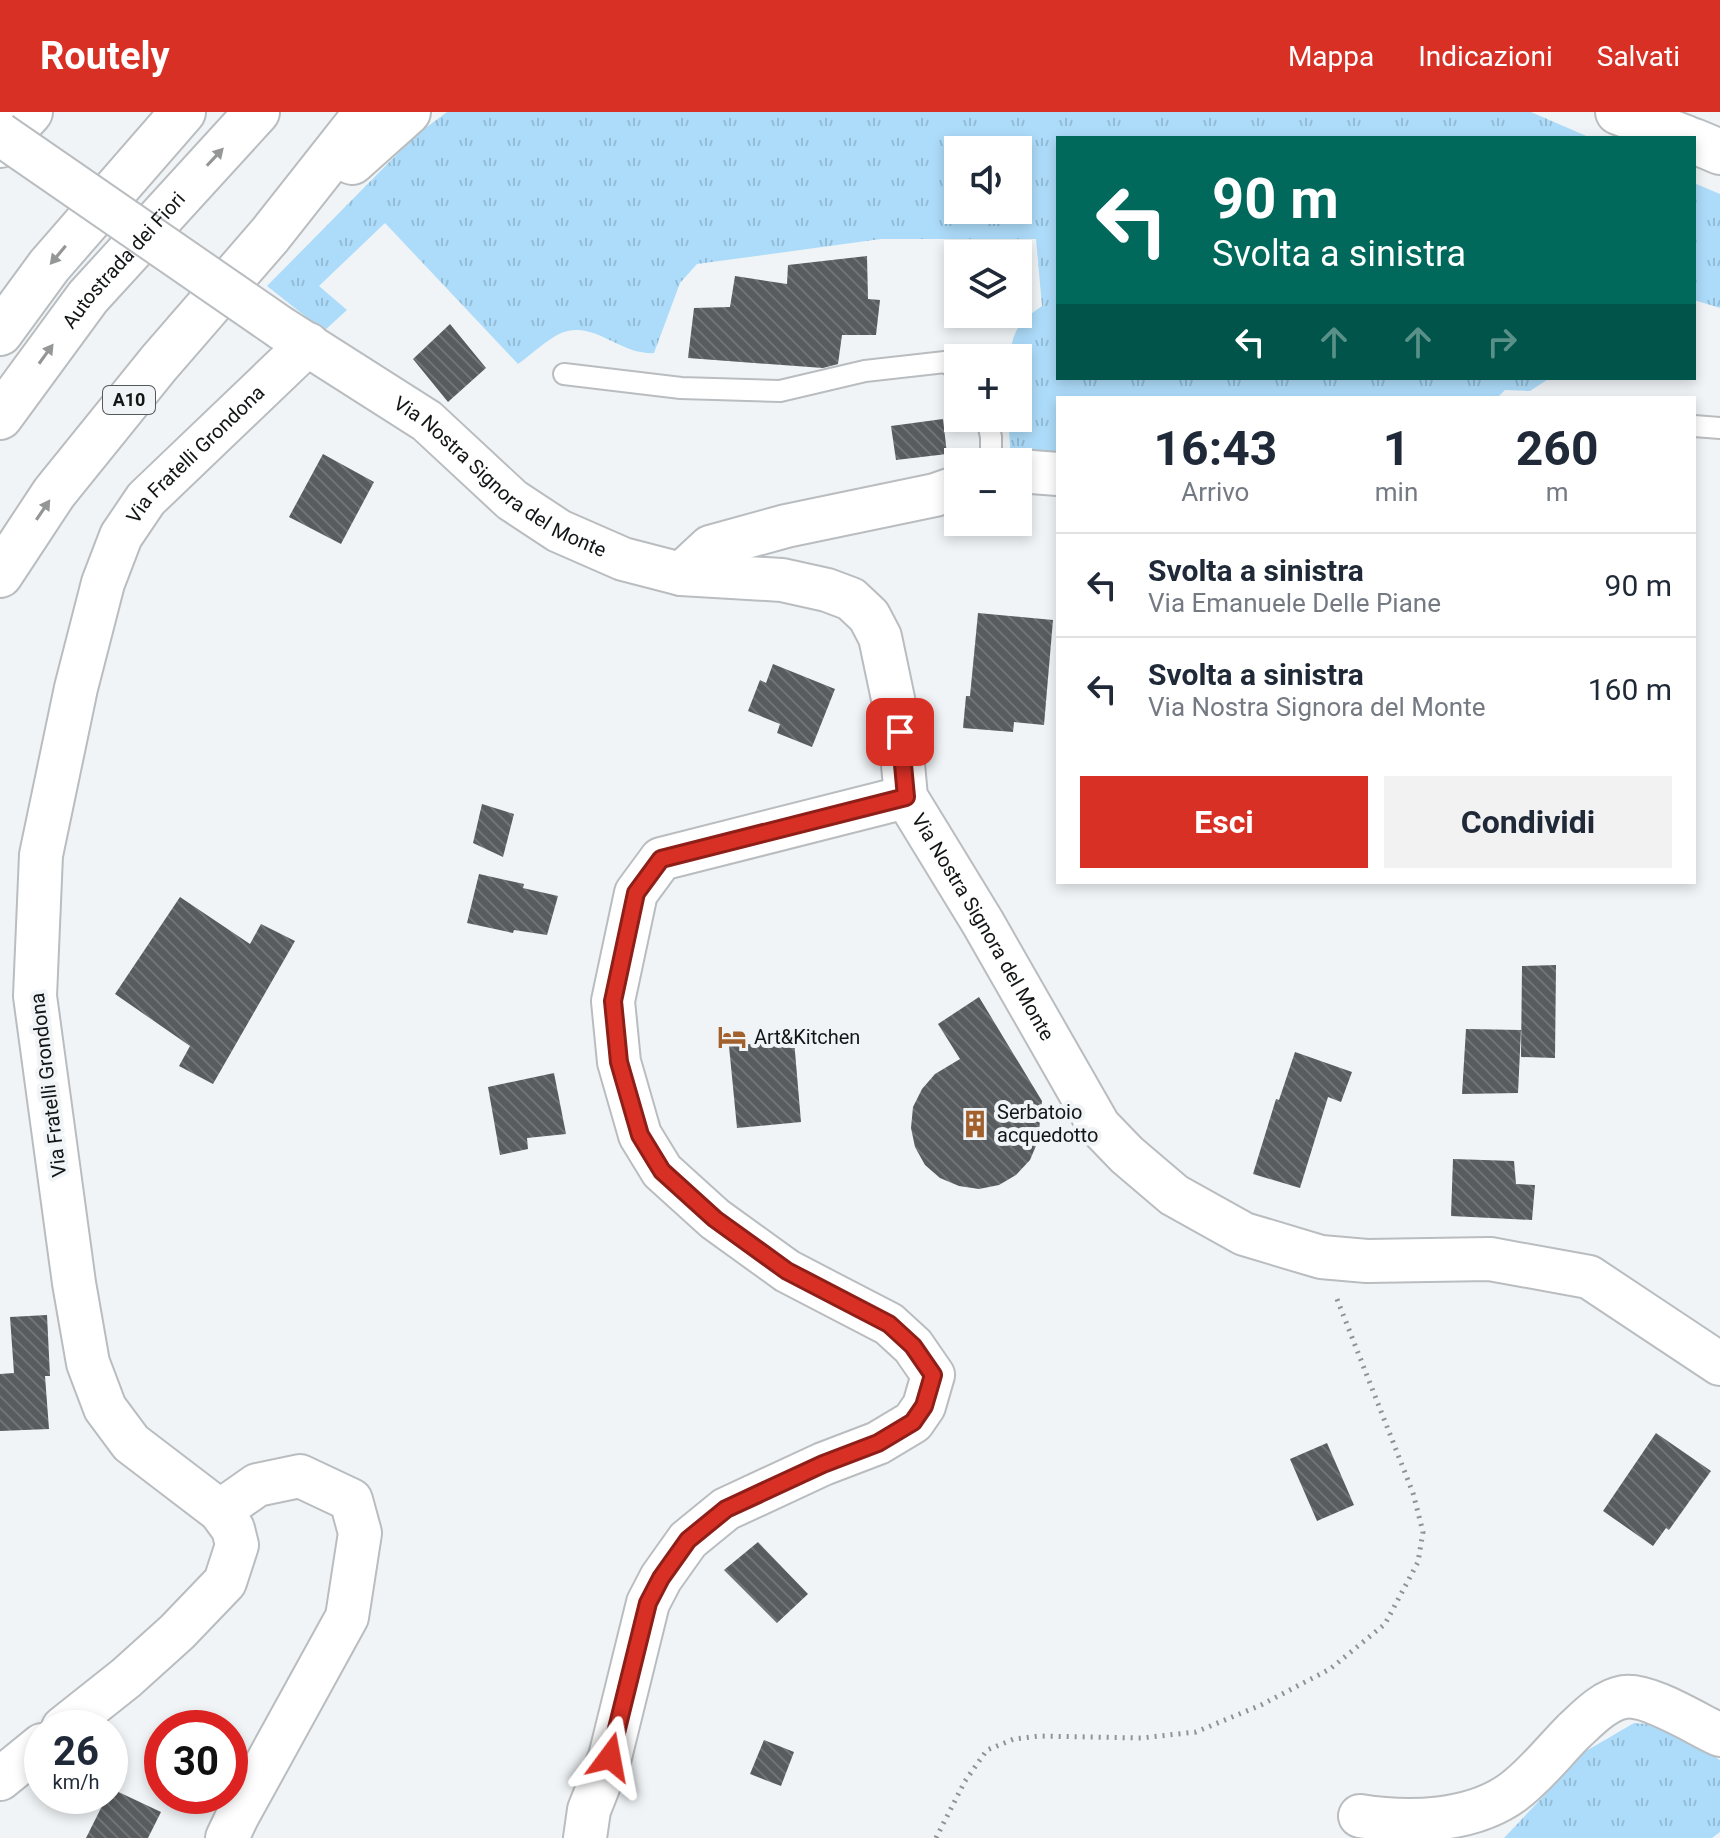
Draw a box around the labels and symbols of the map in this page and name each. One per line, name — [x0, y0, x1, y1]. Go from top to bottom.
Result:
one-way arrow — [205, 148, 223, 167]
street label: Autostrada dei Fiori — [57, 187, 190, 333]
one-way arrow — [50, 245, 67, 265]
one-way arrow — [38, 344, 53, 365]
street label: Via Fratelli Grondona — [121, 380, 269, 528]
road number: A10 — [103, 386, 155, 414]
street label: Via Nostra Signora del Monte — [389, 391, 610, 562]
one-way arrow — [35, 499, 50, 520]
pin — [866, 698, 934, 766]
street label: Via Nostra Signora del Monte — [907, 809, 1060, 1045]
street label: Via Fratelli Grondona — [25, 991, 71, 1179]
hotel icon: Art&Kitchen — [717, 1022, 747, 1052]
place label: Art&Kitchen — [754, 1025, 860, 1049]
place label: Serbatoio acquedotto — [997, 1100, 1098, 1147]
building icon: Serbatoio acquedotto — [960, 1109, 990, 1139]
speed limit sign: 30 — [144, 1710, 248, 1814]
position arrow — [568, 1715, 652, 1799]

